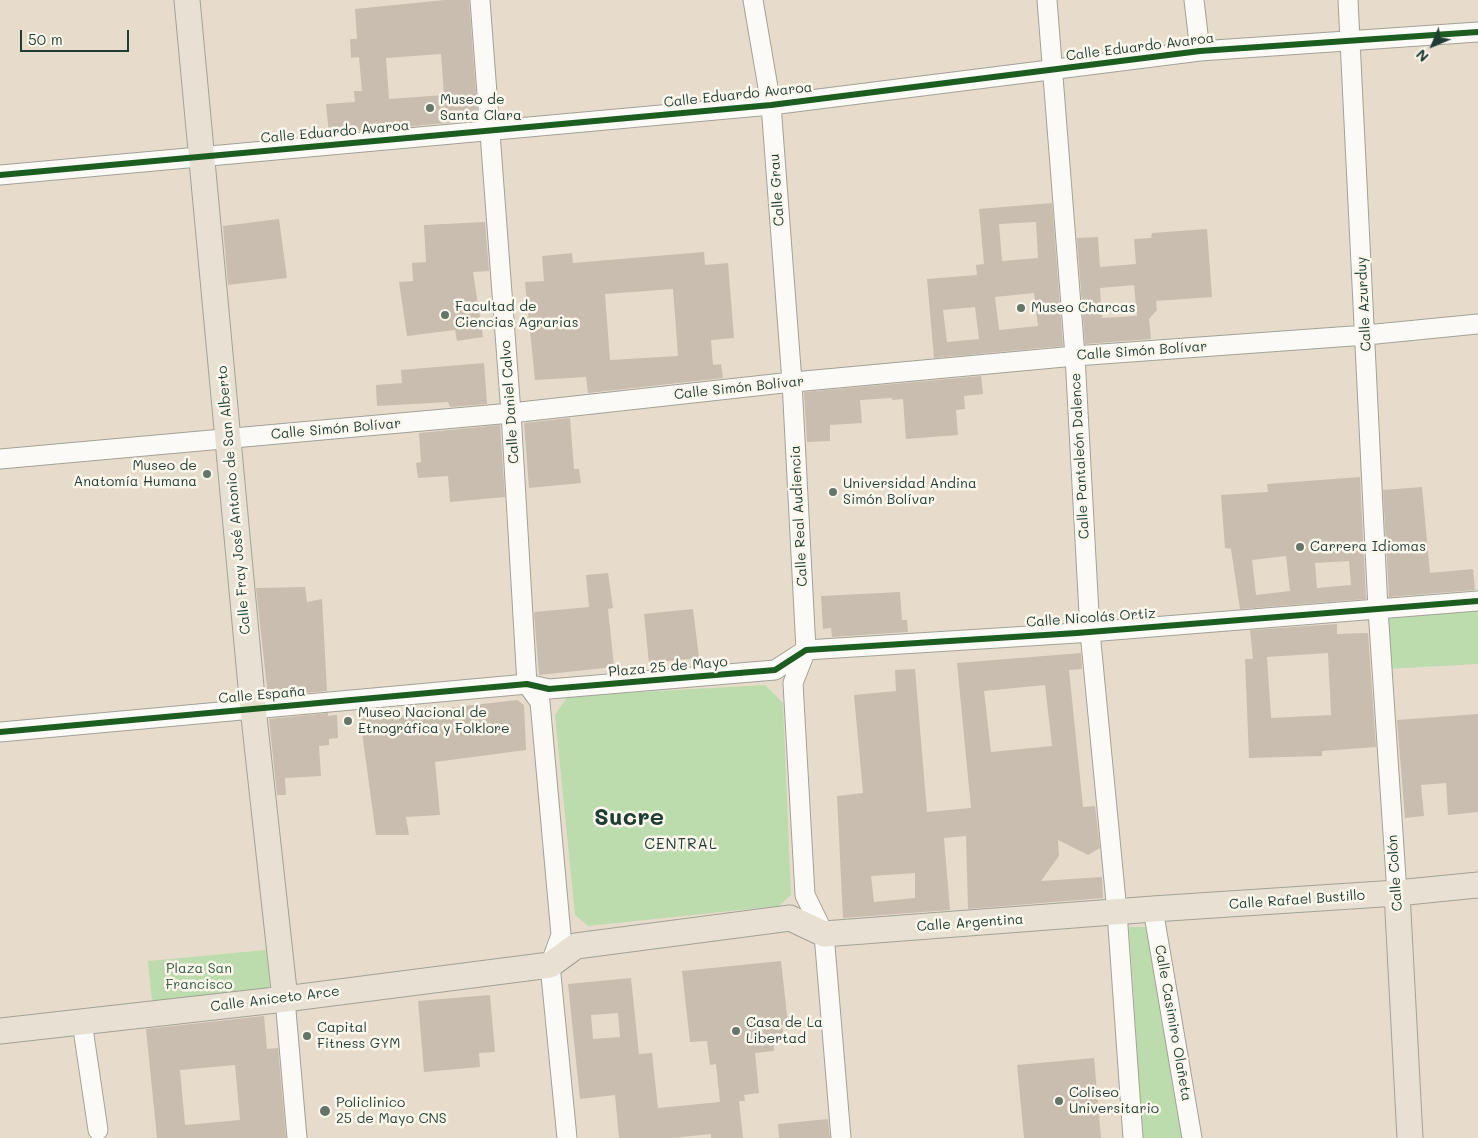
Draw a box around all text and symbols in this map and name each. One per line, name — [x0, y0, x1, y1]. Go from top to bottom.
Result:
scale bar — [22, 20, 131, 52]
north arrow — [1408, 20, 1458, 70]
text: 50 m — [28, 29, 63, 49]
street label: Calle Eduardo Avaroa — [1065, 30, 1215, 64]
text: N — [1412, 45, 1433, 66]
street label: Calle Eduardo Avaroa — [663, 79, 813, 111]
place label: Museo de Santa Clara — [440, 92, 522, 124]
marker: Museo de Santa Clara — [424, 102, 436, 114]
street label: Calle Eduardo Avaroa — [260, 117, 410, 147]
street label: Calle Grau — [766, 153, 788, 227]
street label: Calle Azurduy — [1353, 256, 1375, 352]
place label: Facultad de Ciencias Agrarias — [455, 299, 579, 332]
place label: Museo Charcas — [1031, 300, 1135, 316]
marker: Museo Charcas — [1015, 302, 1027, 314]
marker: Facultad de Ciencias Agrarias — [439, 309, 451, 321]
street label: Calle Simón Bolívar — [1076, 338, 1208, 364]
street label: Calle Daniel Calvo — [497, 340, 523, 464]
street label: Calle Fray José Antonio de San Alberto — [214, 365, 254, 635]
street label: Calle Pantaleón Dalence — [1067, 372, 1093, 540]
street label: Calle Simón Bolívar — [673, 373, 805, 403]
street label: Calle Simón Bolívar — [270, 415, 402, 443]
street label: Calle Real Audiencia — [787, 445, 811, 587]
place label: Museo de Anatomía Humana — [74, 458, 197, 491]
marker: Museo de Anatomía Humana — [201, 468, 213, 480]
place label: Universidad Andina Simón Bolívar — [843, 476, 977, 508]
marker: Universidad Andina Simón Bolívar — [827, 486, 839, 498]
place label: Carrera Idiomas — [1310, 539, 1426, 555]
marker: Carrera Idiomas — [1294, 541, 1306, 553]
street label: Calle Nicolás Ortiz — [1026, 605, 1156, 631]
street label: Plaza 25 de Mayo — [608, 653, 728, 681]
street label: Calle España — [218, 683, 306, 707]
place label: Museo Nacional de Etnográfica y Folklore — [358, 705, 510, 738]
marker: Museo Nacional de Etnográfica y Folklore — [342, 715, 354, 727]
district label: Sucre — [594, 804, 664, 832]
street label: Calle Colón — [1384, 834, 1406, 912]
district label: CENTRAL — [643, 835, 719, 853]
street label: Calle Rafael Bustillo — [1228, 887, 1366, 913]
street label: Calle Argentina — [916, 911, 1024, 935]
street label: Calle Casimiro Olañeta — [1151, 943, 1195, 1103]
park label: Plaza San Francisco — [165, 961, 233, 994]
street label: Calle Aniceto Arce — [209, 983, 341, 1015]
place label: Casa de La Libertad — [746, 1015, 823, 1048]
place label: Capital Fitness GYM — [317, 1020, 400, 1052]
marker: Casa de La Libertad — [730, 1025, 742, 1037]
marker: Capital Fitness GYM — [301, 1030, 313, 1042]
place label: Coliseo Universitario — [1069, 1085, 1159, 1118]
place label: Policlinico 25 de Mayo CNS — [336, 1095, 447, 1128]
marker: Coliseo Universitario — [1053, 1095, 1065, 1107]
marker: Policlinico 25 de Mayo CNS — [318, 1104, 332, 1118]

